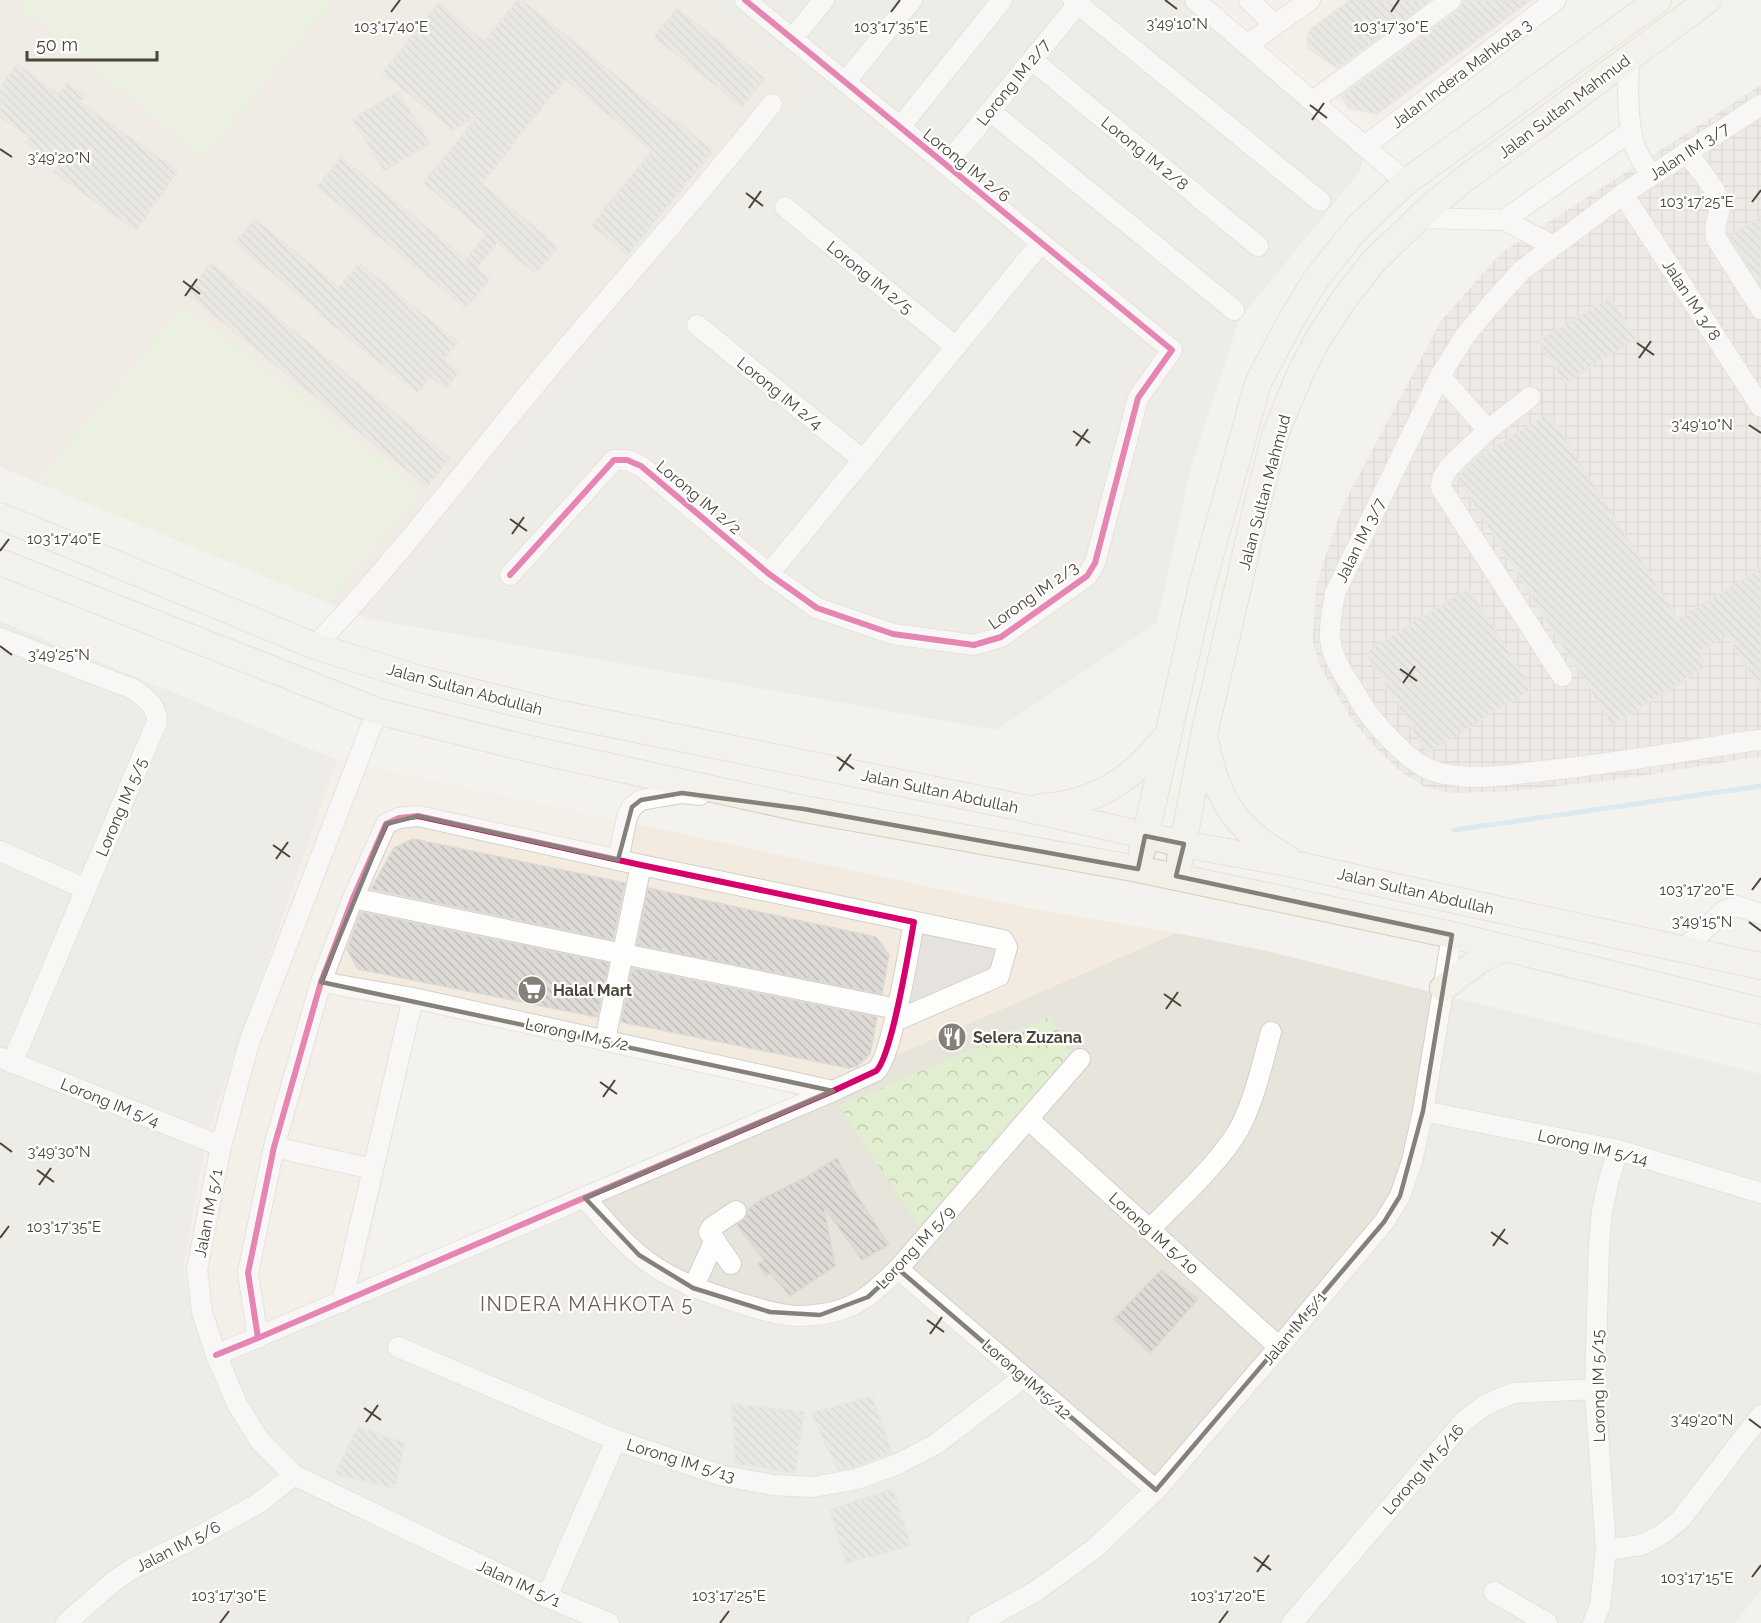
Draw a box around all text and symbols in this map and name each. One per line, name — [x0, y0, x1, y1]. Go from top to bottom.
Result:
text: 3°49'10"N — [1146, 15, 1208, 33]
street label: Jalan Indera Mahkota 3 — [1388, 15, 1535, 132]
text: 103°17'40"E — [354, 18, 428, 36]
text: 103°17'35"E — [854, 18, 928, 36]
text: 103°17'30"E — [1353, 18, 1429, 36]
scale bar — [27, 24, 158, 62]
text: 50 m — [36, 34, 78, 55]
street label: Lorong IM 2/7 — [973, 35, 1054, 129]
street label: Jalan Sultan Mahmud — [1495, 51, 1634, 162]
street label: Lorong IM 2/8 — [1097, 113, 1192, 194]
street label: Jalan IM 3/7 — [1646, 118, 1733, 184]
street label: Lorong IM 2/6 — [919, 125, 1014, 206]
text: 3°49'20"N — [28, 149, 90, 167]
text: 103°17'25"E — [1660, 193, 1734, 211]
street label: Lorong IM 2/5 — [823, 237, 917, 318]
street label: Jalan IM 3/8 — [1658, 256, 1725, 344]
street label: Lorong IM 2/4 — [733, 353, 826, 434]
street label: Jalan Sultan Mahmud — [1235, 412, 1294, 572]
text: 3°49'10"N — [1671, 416, 1733, 434]
street label: Lorong IM 2/2 — [652, 456, 745, 538]
street label: Jalan IM 3/7 — [1332, 494, 1389, 586]
text: 103°17'40"E — [27, 530, 101, 548]
street label: Lorong IM 2/3 — [985, 558, 1082, 633]
text: 3°49'25"N — [28, 646, 90, 664]
street label: Jalan Sultan Abdullah — [385, 660, 545, 719]
street label: Lorong IM 5/5 — [92, 755, 151, 859]
street label: Jalan Sultan Abdullah — [860, 766, 1020, 817]
street label: Jalan Sultan Abdullah — [1336, 864, 1496, 919]
text: 103°17'20"E — [1660, 881, 1734, 899]
text: 3°49'15"N — [1672, 913, 1732, 931]
supermarket icon: Halal Mart — [516, 974, 548, 1006]
place label: Halal Mart — [553, 981, 632, 1000]
street label: Lorong IM 5/2 — [523, 1014, 630, 1055]
restaurant icon: Selera Zuzana — [936, 1021, 968, 1053]
place label: Selera Zuzana — [973, 1028, 1082, 1047]
street label: Lorong IM 5/4 — [58, 1074, 162, 1131]
street label: Lorong IM 5/14 — [1536, 1126, 1650, 1169]
text: 3°49'30"N — [28, 1143, 91, 1161]
street label: Jalan IM 5/1 — [191, 1167, 226, 1259]
street label: Lorong IM 5/10 — [1105, 1188, 1202, 1278]
street label: Lorong IM 5/9 — [872, 1202, 959, 1293]
text: 103°17'35"E — [27, 1218, 101, 1236]
street label: Jalan IM 5/1 — [1258, 1288, 1331, 1369]
district label: INDERA MAHKOTA 5 — [480, 1292, 694, 1316]
street label: Lorong IM 5/15 — [1588, 1329, 1609, 1442]
street label: Lorong IM 5/12 — [978, 1335, 1075, 1423]
text: 3°49'20"N — [1671, 1411, 1733, 1429]
street label: Lorong IM 5/16 — [1379, 1420, 1468, 1518]
street label: Lorong IM 5/13 — [624, 1435, 737, 1486]
street label: Jalan IM 5/6 — [133, 1517, 224, 1576]
street label: Jalan IM 5/1 — [474, 1556, 564, 1611]
text: 103°17'15"E — [1661, 1569, 1733, 1587]
text: 103°17'30"E — [191, 1587, 267, 1605]
text: 103°17'25"E — [692, 1587, 766, 1605]
text: 103°17'20"E — [1191, 1587, 1265, 1605]

